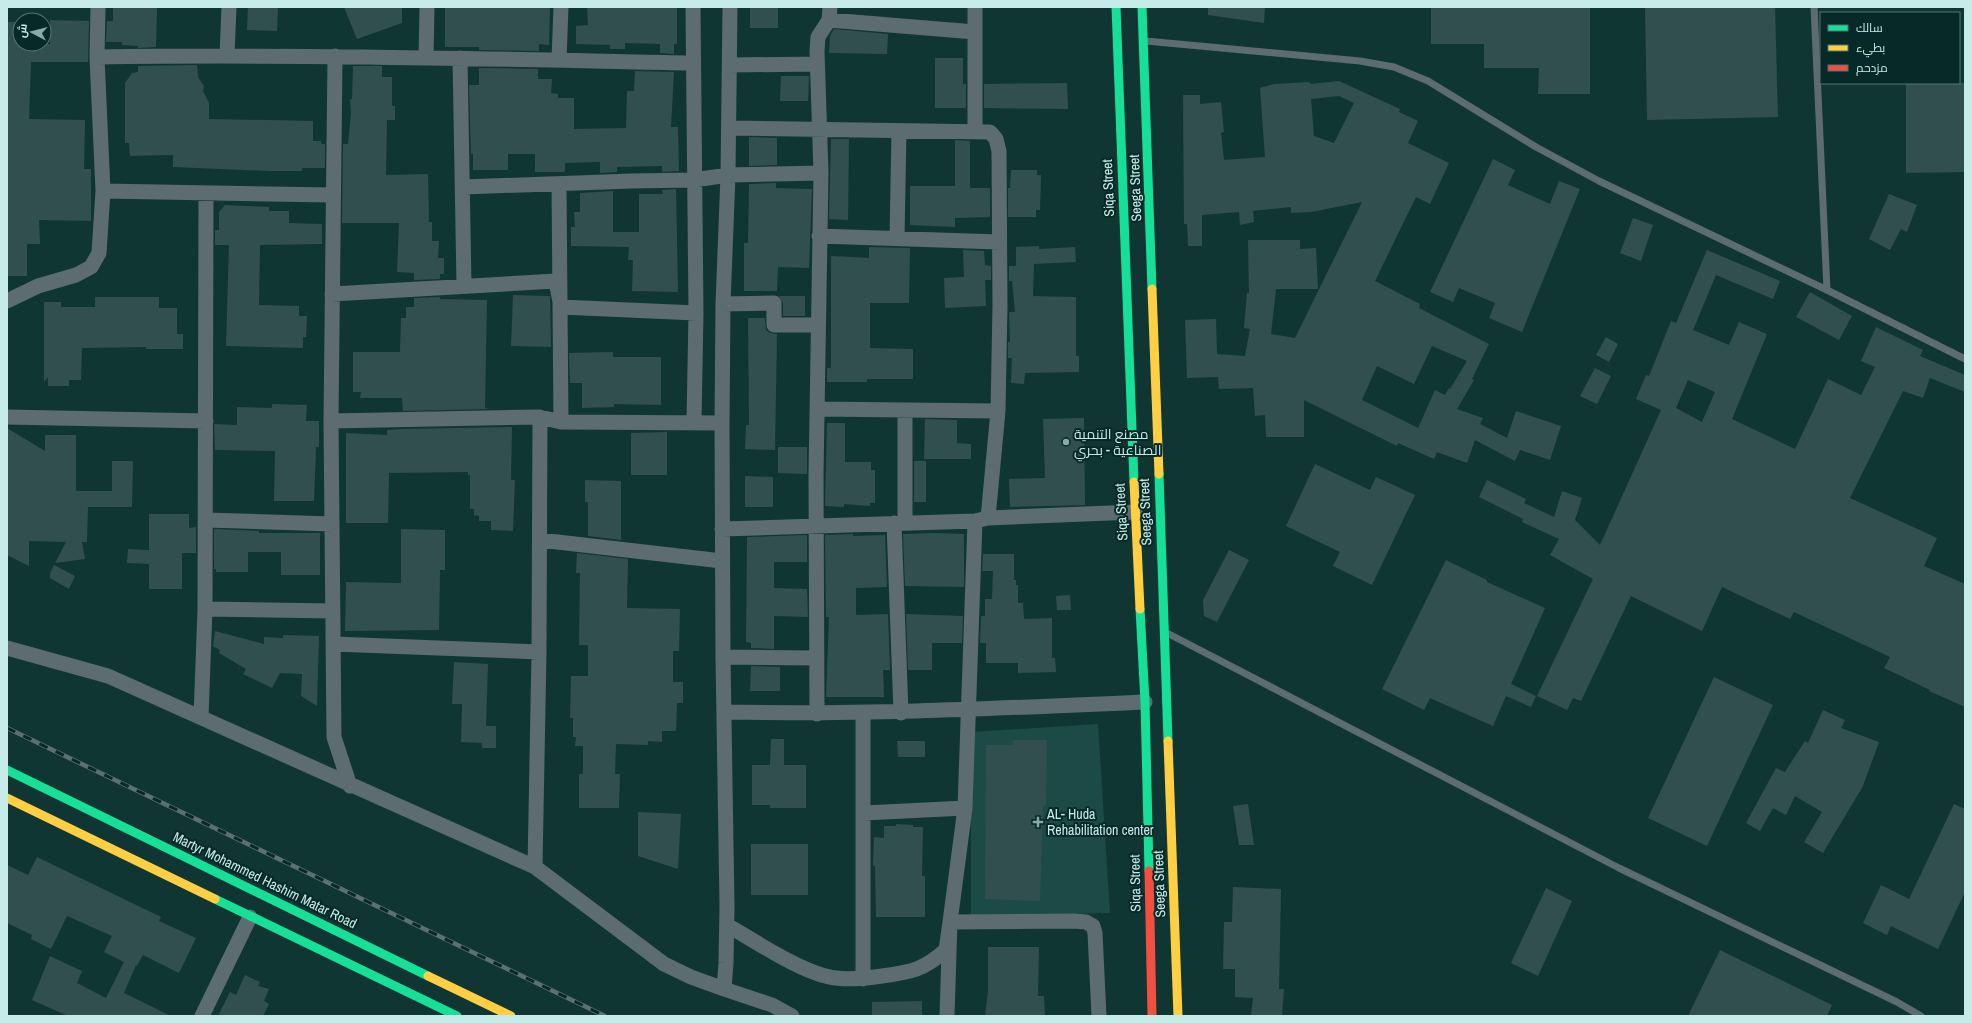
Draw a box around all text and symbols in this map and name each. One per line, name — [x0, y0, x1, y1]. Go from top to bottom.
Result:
north arrow — [12, 12, 52, 52]
legend — [1820, 12, 1960, 84]
text: سالك — [1856, 20, 1883, 36]
text: ش — [14, 23, 30, 39]
text: بطيء — [1856, 40, 1885, 58]
text: مزدحم — [1856, 60, 1888, 76]
street label: Seega Street — [1125, 154, 1145, 222]
street label: Siqa Street — [1098, 159, 1118, 217]
place label: مصنع التنمية الصناعية - بحري — [1074, 425, 1161, 462]
marker: مصنع التنمية الصناعية - بحري — [1061, 437, 1071, 447]
street label: Seega Street — [1135, 478, 1155, 546]
street label: Siqa Street — [1111, 483, 1131, 541]
place label: AL- Huda Rehabilitation center — [1046, 805, 1154, 839]
marker: AL- Huda Rehabilitation center — [1032, 816, 1044, 828]
street label: Martyr Mohammed Hashim Matar Road — [170, 828, 360, 932]
street label: Seega Street — [1149, 850, 1169, 918]
street label: Siqa Street — [1126, 854, 1144, 912]

